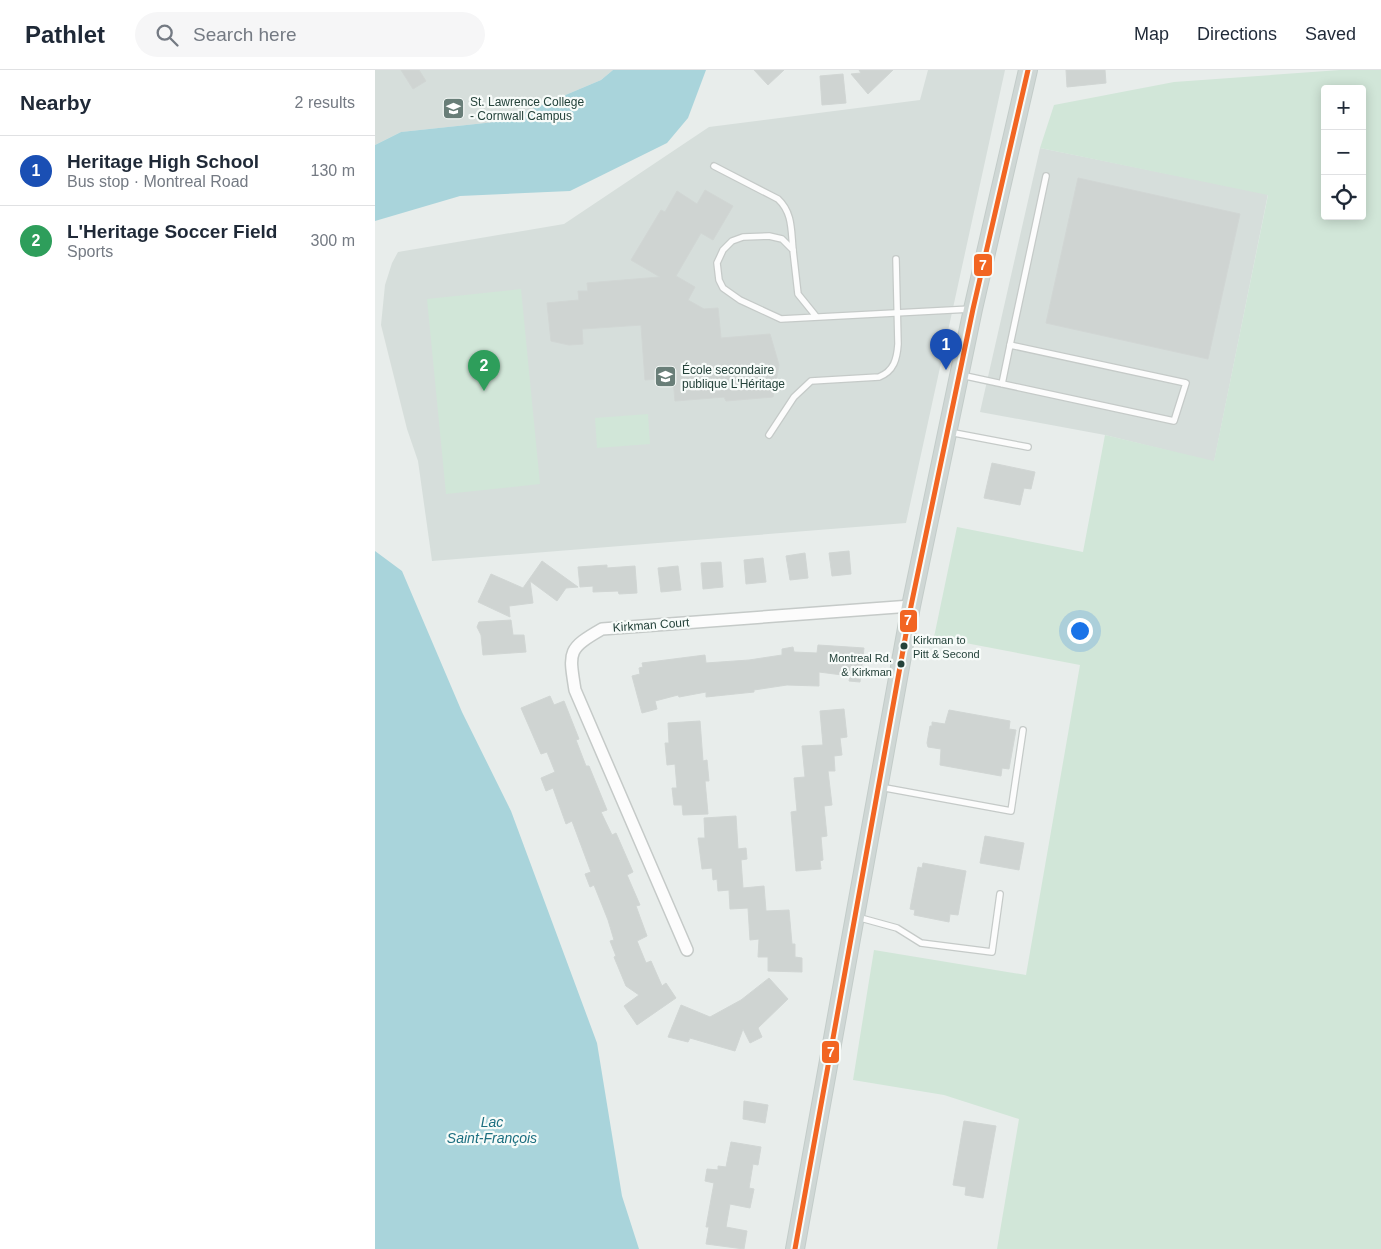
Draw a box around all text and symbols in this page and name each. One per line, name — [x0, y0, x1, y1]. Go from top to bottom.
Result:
search box — [135, 12, 485, 57]
text: Pathlet — [25, 21, 105, 48]
icon: search — [153, 21, 181, 49]
text: Search here — [193, 24, 297, 45]
text: Map — [1134, 24, 1169, 44]
text: Directions — [1197, 24, 1277, 44]
text: Saved — [1305, 24, 1356, 44]
map controls — [1321, 85, 1366, 220]
button: + — [1321, 85, 1366, 130]
text: Nearby — [20, 91, 91, 114]
text: 2 results — [295, 94, 355, 111]
place label: St. Lawrence College - Cornwall Campus — [470, 95, 584, 123]
school or university icon: St. Lawrence College - Cornwall Campus — [442, 97, 466, 121]
button: − — [1321, 130, 1366, 175]
text: Heritage High School — [67, 151, 259, 172]
text: 1 — [32, 162, 40, 179]
text: 130 m — [311, 162, 355, 179]
text: Bus stop · Montreal Road — [67, 173, 248, 190]
button: locate — [1321, 175, 1366, 220]
text: L'Heritage Soccer Field — [67, 221, 277, 242]
text: 2 — [32, 232, 40, 249]
text: 300 m — [311, 232, 355, 249]
text: Sports — [67, 243, 113, 260]
line badge: 7 — [973, 253, 993, 277]
text: 7 — [979, 257, 987, 273]
pin: 1 — [930, 329, 962, 370]
pin: 2 — [468, 350, 500, 391]
place label: École secondaire publique L'Héritage — [682, 362, 785, 391]
school or university icon: École secondaire publique L'Héritage — [654, 365, 678, 389]
line badge: 7 — [899, 609, 918, 633]
text: 7 — [904, 612, 912, 628]
street label: Kirkman Court — [612, 615, 690, 635]
your location — [1067, 618, 1093, 644]
place label: Kirkman to Pitt & Second — [913, 634, 980, 660]
marker: Kirkman to Pitt & Second — [899, 641, 909, 651]
place label: Montreal Rd. & Kirkman — [829, 652, 892, 678]
marker: Montreal Rd. & Kirkman — [896, 659, 906, 669]
line badge: 7 — [821, 1040, 840, 1064]
text: 7 — [827, 1044, 835, 1060]
water label: Lac Saint-François — [447, 1114, 537, 1146]

